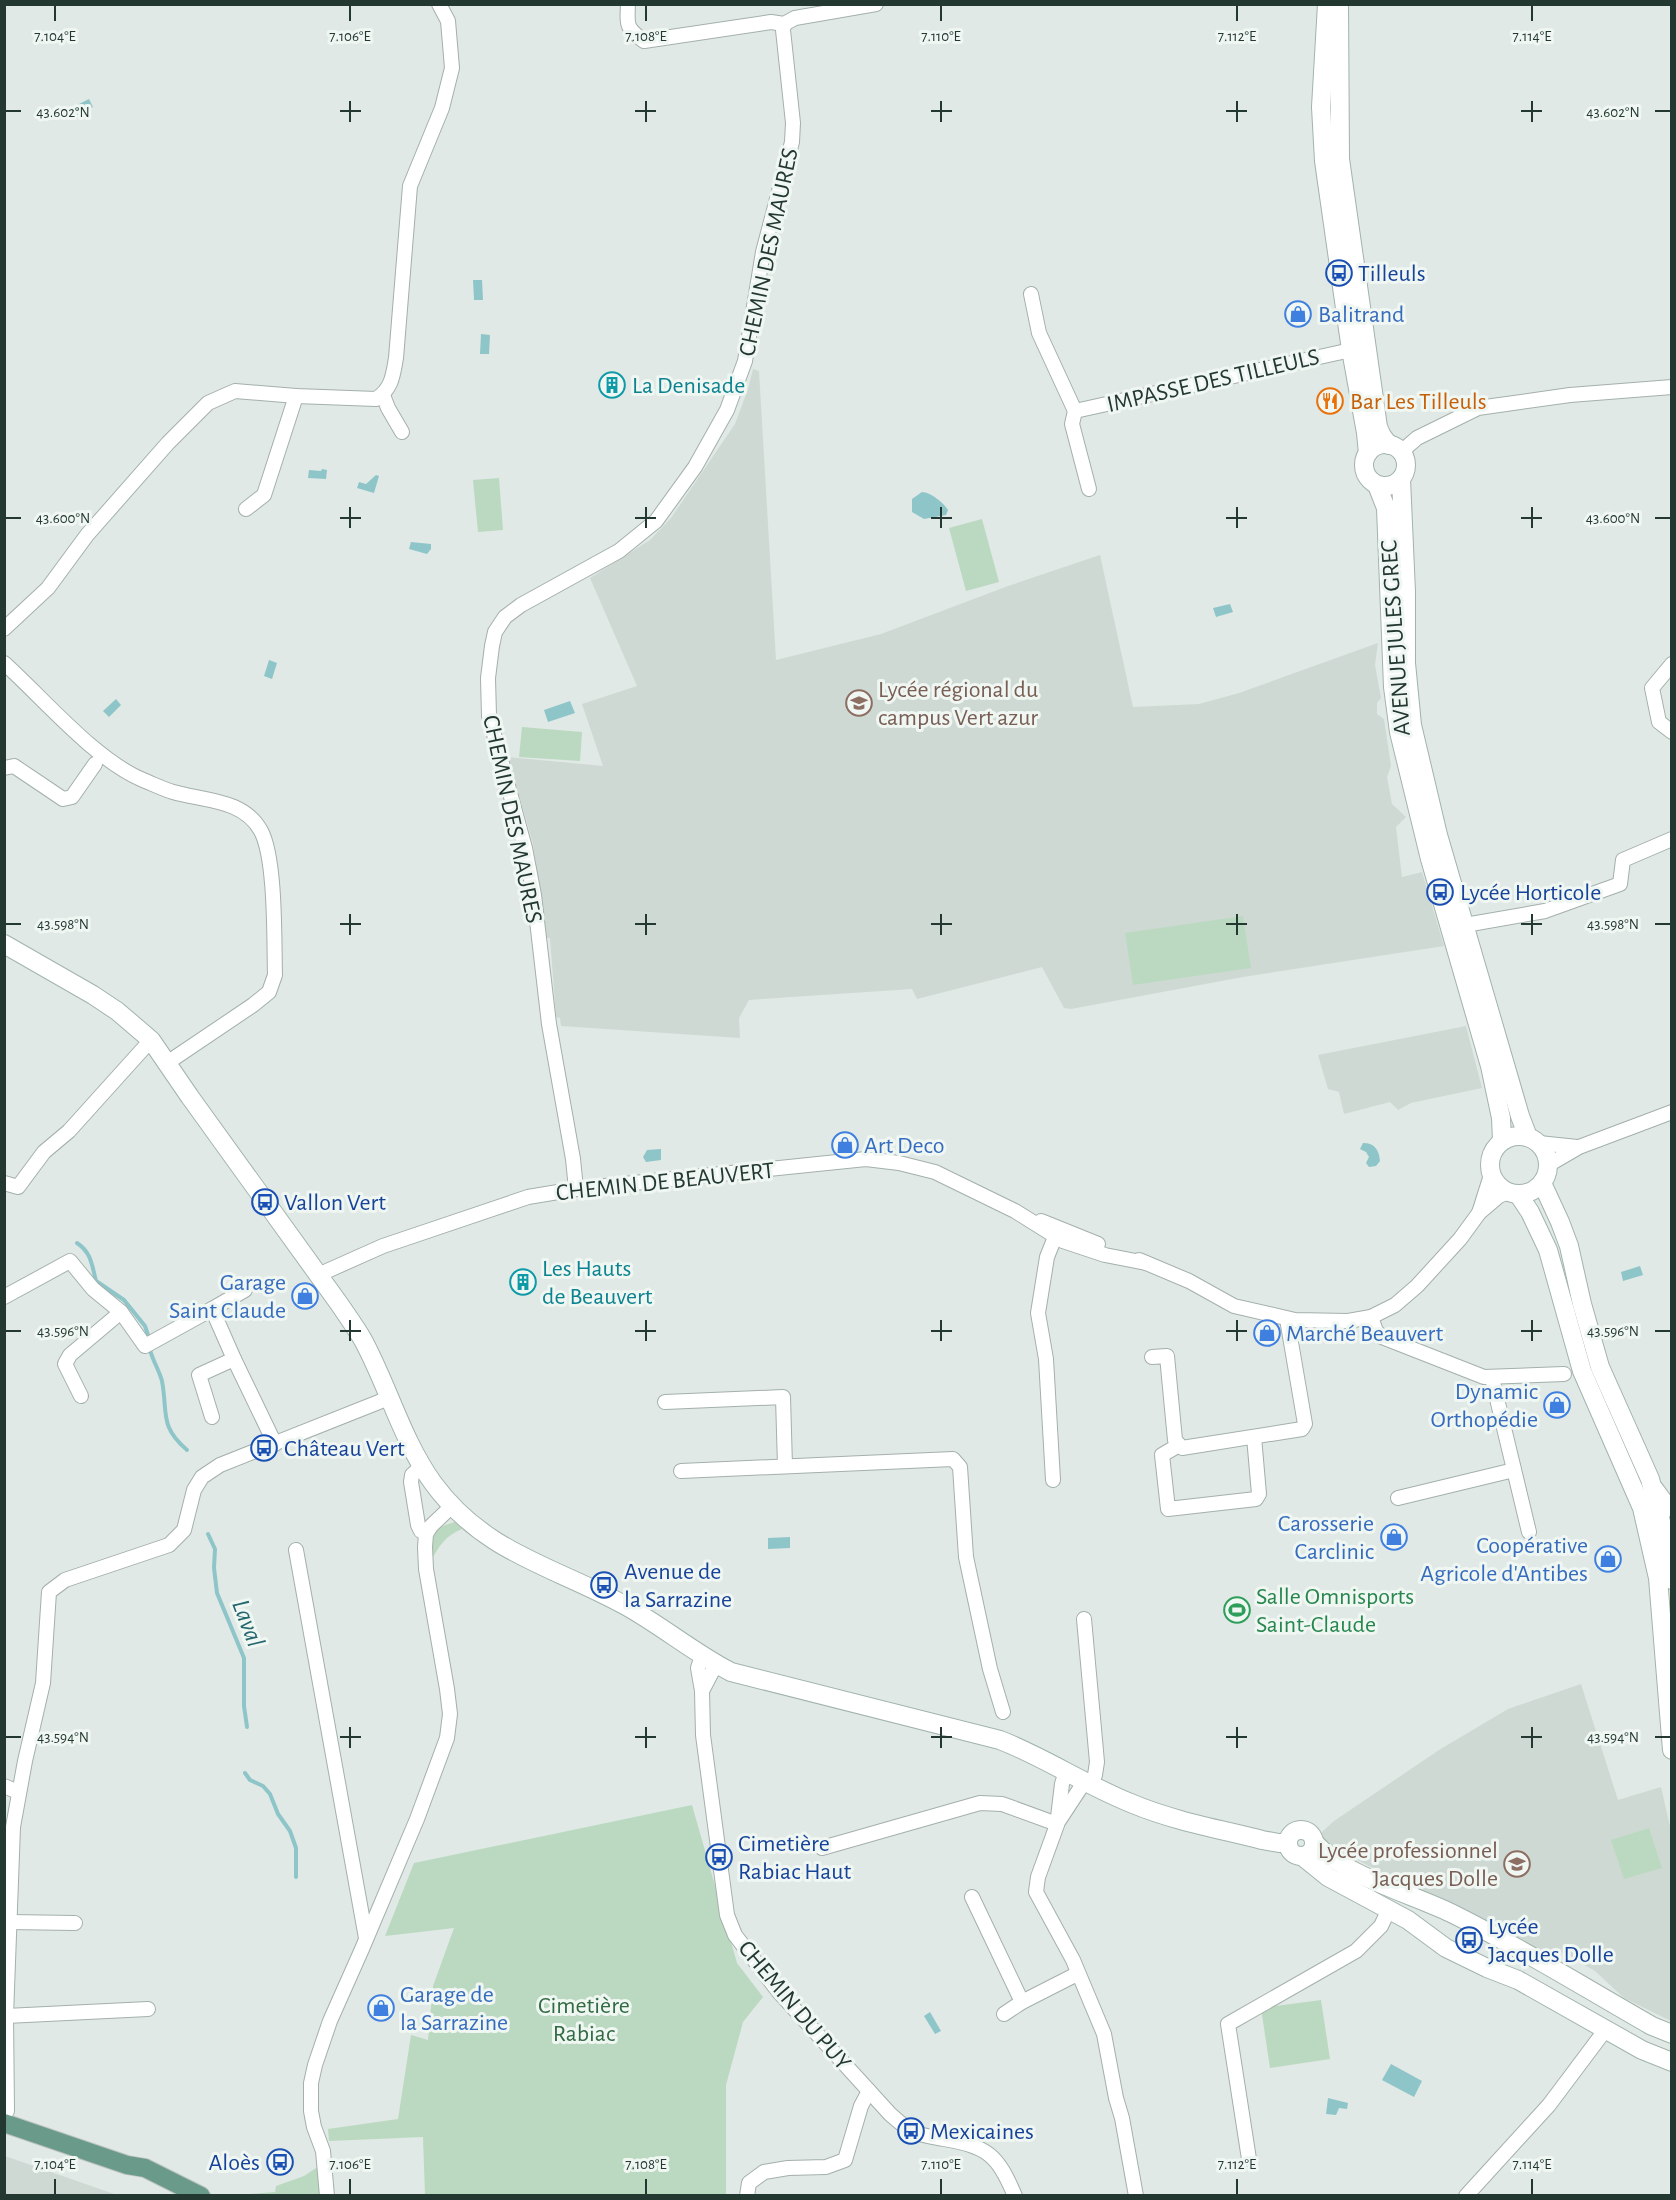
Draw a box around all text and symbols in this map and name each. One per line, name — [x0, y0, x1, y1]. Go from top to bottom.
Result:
text: 7.104°E — [34, 29, 76, 44]
text: 7.106°E — [329, 29, 371, 44]
text: 7.108°E — [625, 29, 667, 44]
text: 7.110°E — [921, 29, 961, 44]
text: 7.112°E — [1218, 29, 1256, 44]
text: 7.114°E — [1513, 29, 1551, 44]
text: 43.602°N — [36, 105, 90, 120]
text: 43.602°N — [1586, 105, 1640, 120]
street label: CHEMIN DES MAURES — [735, 146, 803, 358]
bus stop icon: Tilleuls — [1324, 258, 1354, 288]
place label: Tilleuls — [1358, 262, 1426, 286]
shop icon: Balitrand — [1283, 299, 1313, 329]
place label: Balitrand — [1318, 303, 1405, 327]
street label: IMPASSE DES TILLEULS — [1105, 345, 1322, 417]
building icon: La Denisade — [597, 370, 627, 400]
place label: La Denisade — [632, 374, 745, 398]
restaurant icon: Bar Les Tilleuls — [1315, 386, 1345, 416]
place label: Bar Les Tilleuls — [1350, 390, 1487, 414]
text: 43.600°N — [36, 511, 90, 526]
text: 43.600°N — [1586, 511, 1640, 526]
street label: AVENUE JULES GREC — [1377, 539, 1415, 737]
place label: Lycée régional du campus Vert azur — [878, 678, 1038, 730]
school or university icon: Lycée régional du campus Vert azur — [844, 688, 874, 718]
street label: CHEMIN DES MAURES — [478, 713, 546, 925]
bus stop icon: Lycée Horticole — [1425, 877, 1455, 907]
place label: Lycée Horticole — [1460, 881, 1601, 905]
text: 43.598°N — [37, 917, 89, 932]
text: 43.598°N — [1587, 917, 1639, 932]
shop icon: Art Deco — [830, 1130, 860, 1160]
place label: Art Deco — [864, 1134, 945, 1158]
street label: CHEMIN DE BEAUVERT — [555, 1159, 776, 1205]
bus stop icon: Vallon Vert — [250, 1187, 280, 1217]
place label: Vallon Vert — [284, 1191, 386, 1215]
place label: Les Hauts de Beauvert — [542, 1257, 653, 1309]
building icon: Les Hauts de Beauvert — [508, 1267, 538, 1297]
place label: Garage Saint Claude — [169, 1271, 286, 1323]
shop icon: Garage Saint Claude — [290, 1281, 320, 1311]
shop icon: Marché Beauvert — [1252, 1318, 1282, 1348]
place label: Marché Beauvert — [1286, 1322, 1443, 1346]
text: 43.596°N — [37, 1324, 89, 1339]
text: 43.596°N — [1587, 1324, 1639, 1339]
place label: Dynamic Orthopédie — [1431, 1380, 1538, 1432]
shop icon: Dynamic Orthopédie — [1542, 1390, 1572, 1420]
bus stop icon: Château Vert — [249, 1433, 279, 1463]
place label: Château Vert — [284, 1437, 405, 1461]
place label: Carosserie Carclinic — [1278, 1512, 1374, 1564]
shop icon: Carosserie Carclinic — [1379, 1522, 1409, 1552]
place label: Coopérative Agricole d'Antibes — [1420, 1534, 1588, 1586]
shop icon: Coopérative Agricole d'Antibes — [1593, 1544, 1623, 1574]
place label: Avenue de la Sarrazine — [624, 1560, 732, 1612]
bus stop icon: Avenue de la Sarrazine — [589, 1570, 619, 1600]
place label: Salle Omnisports Saint-Claude — [1256, 1585, 1414, 1637]
sports icon: Salle Omnisports Saint-Claude — [1222, 1595, 1252, 1625]
water label: Laval — [227, 1596, 269, 1651]
text: 43.594°N — [37, 1730, 89, 1745]
text: 43.594°N — [1587, 1730, 1639, 1745]
place label: Cimetière Rabiac Haut — [738, 1832, 852, 1884]
place label: Lycée professionnel Jacques Dolle — [1318, 1839, 1498, 1891]
bus stop icon: Cimetière Rabiac Haut — [704, 1842, 734, 1872]
school or university icon: Lycée professionnel Jacques Dolle — [1502, 1849, 1532, 1879]
place label: Lycée Jacques Dolle — [1488, 1915, 1614, 1967]
bus stop icon: Lycée Jacques Dolle — [1454, 1925, 1484, 1955]
street label: CHEMIN DU PUY — [733, 1936, 855, 2075]
place label: Garage de la Sarrazine — [400, 1983, 508, 2035]
shop icon: Garage de la Sarrazine — [366, 1993, 396, 2023]
park label: Cimetière Rabiac — [538, 1994, 630, 2046]
bus stop icon: Mexicaines — [896, 2116, 926, 2146]
place label: Mexicaines — [930, 2120, 1034, 2144]
bus stop icon: Aloès — [265, 2147, 295, 2177]
place label: Aloès — [208, 2151, 260, 2175]
text: 7.104°E — [34, 2157, 76, 2172]
text: 7.106°E — [329, 2157, 371, 2172]
text: 7.108°E — [625, 2157, 667, 2172]
text: 7.110°E — [921, 2157, 961, 2172]
text: 7.112°E — [1218, 2157, 1256, 2172]
text: 7.114°E — [1513, 2157, 1551, 2172]

